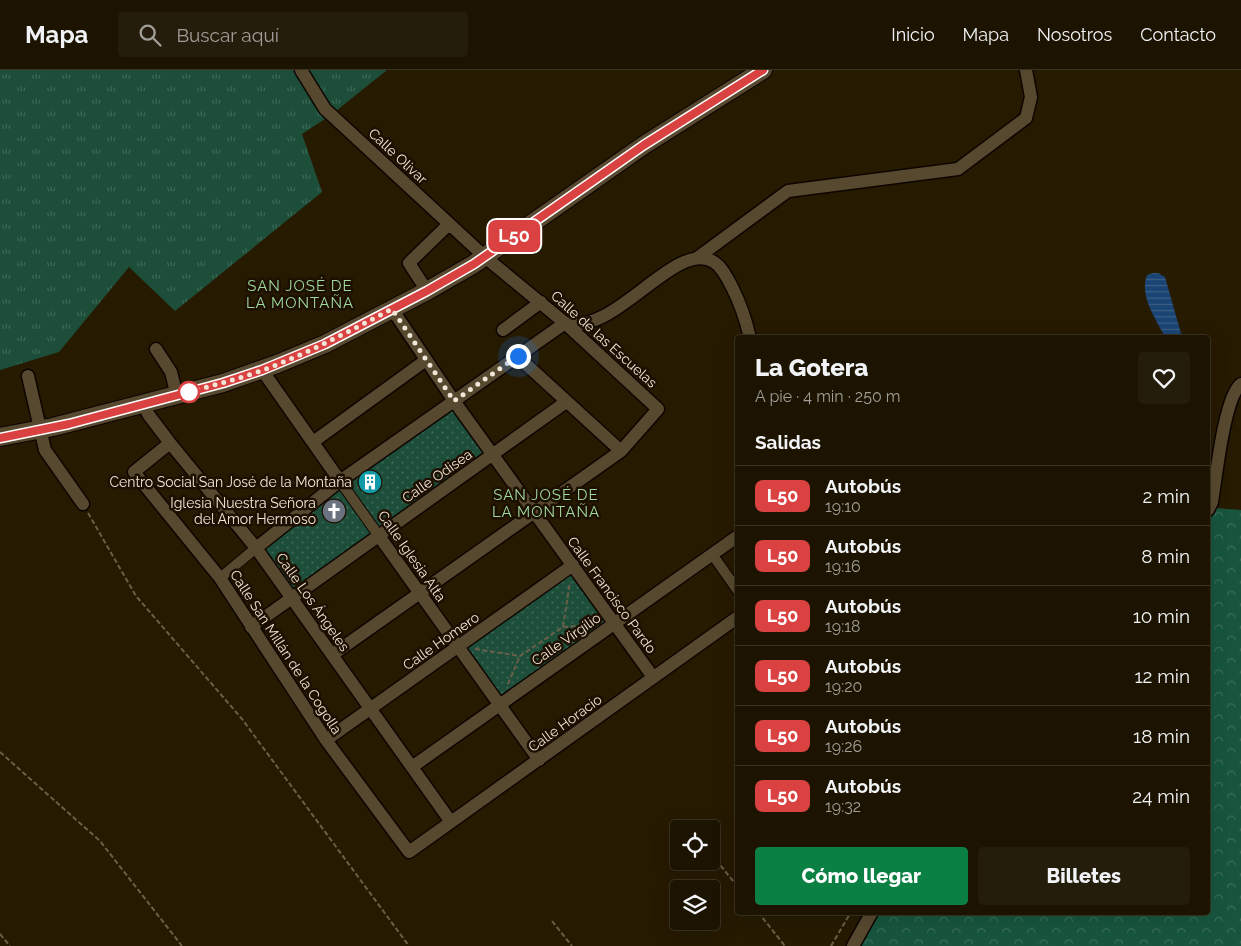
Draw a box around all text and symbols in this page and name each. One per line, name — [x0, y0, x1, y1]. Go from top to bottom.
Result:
search box — [118, 12, 468, 57]
text: Mapa — [25, 20, 88, 49]
icon: search — [136, 21, 164, 49]
text: Buscar aquí — [176, 24, 279, 46]
text: Inicio — [891, 24, 935, 45]
text: Mapa — [963, 24, 1009, 45]
text: Nosotros — [1037, 24, 1112, 45]
text: Contacto — [1140, 24, 1216, 45]
street label: Calle Olivar — [366, 125, 431, 187]
line badge: L50 — [485, 220, 543, 252]
text: L50 — [498, 225, 530, 246]
district label: SAN JOSÉ DE LA MONTAÑA — [246, 277, 354, 312]
street label: Calle de las Escuelas — [548, 287, 660, 391]
your location — [506, 344, 531, 369]
button: heart — [1138, 352, 1190, 404]
text: La Gotera — [755, 353, 868, 382]
unlabelled marker — [178, 381, 200, 403]
text: A pie · 4 min · 250 m — [755, 387, 901, 406]
text: Salidas — [755, 431, 821, 453]
street label: Calle Odisea — [399, 446, 475, 506]
building icon: Centro Social San José de la Montaña — [357, 469, 383, 495]
place label: Centro Social San José de la Montaña — [109, 474, 352, 490]
text: Autobús — [825, 475, 901, 497]
text: L50 — [767, 485, 798, 506]
text: 2 min — [1143, 485, 1190, 507]
district label: SAN JOSÉ DE LA MONTAÑA — [492, 486, 600, 521]
place label: Iglesia Nuestra Señora del Amor Hermoso — [170, 495, 316, 527]
text: 19:10 — [825, 497, 861, 516]
church icon: Iglesia Nuestra Señora del Amor Hermoso — [321, 498, 347, 524]
street label: Calle Iglesia Alta — [375, 508, 449, 604]
street label: Calle Francisco Pardo — [564, 534, 660, 656]
text: Autobús — [825, 535, 901, 557]
text: L50 — [767, 545, 798, 566]
text: 8 min — [1141, 545, 1190, 567]
street label: Calle Los Ángeles — [273, 549, 354, 654]
text: 19:16 — [825, 557, 861, 576]
street label: Calle San Millán de la Cogolla — [227, 567, 345, 737]
text: Autobús — [825, 595, 901, 617]
text: L50 — [767, 605, 798, 626]
text: 10 min — [1133, 605, 1190, 627]
street label: Calle Homero — [400, 609, 482, 673]
street label: Calle Virgilio — [529, 609, 603, 669]
text: 19:18 — [825, 617, 861, 636]
text: Autobús — [825, 655, 901, 677]
text: L50 — [767, 665, 798, 686]
text: 12 min — [1134, 665, 1190, 687]
text: 19:20 — [825, 677, 862, 696]
street label: Calle Horacio — [525, 691, 605, 755]
text: Autobús — [825, 715, 901, 737]
text: L50 — [767, 725, 798, 746]
text: 18 min — [1133, 725, 1190, 747]
text: 19:26 — [825, 737, 862, 756]
text: Autobús — [825, 775, 901, 797]
text: L50 — [767, 785, 798, 806]
text: 24 min — [1132, 785, 1190, 807]
text: 19:32 — [825, 797, 861, 816]
map controls — [670, 820, 720, 930]
button: locate — [670, 820, 720, 870]
button: Cómo llegar — [755, 847, 968, 905]
button: Billetes — [978, 847, 1190, 905]
button: layers — [670, 880, 720, 930]

